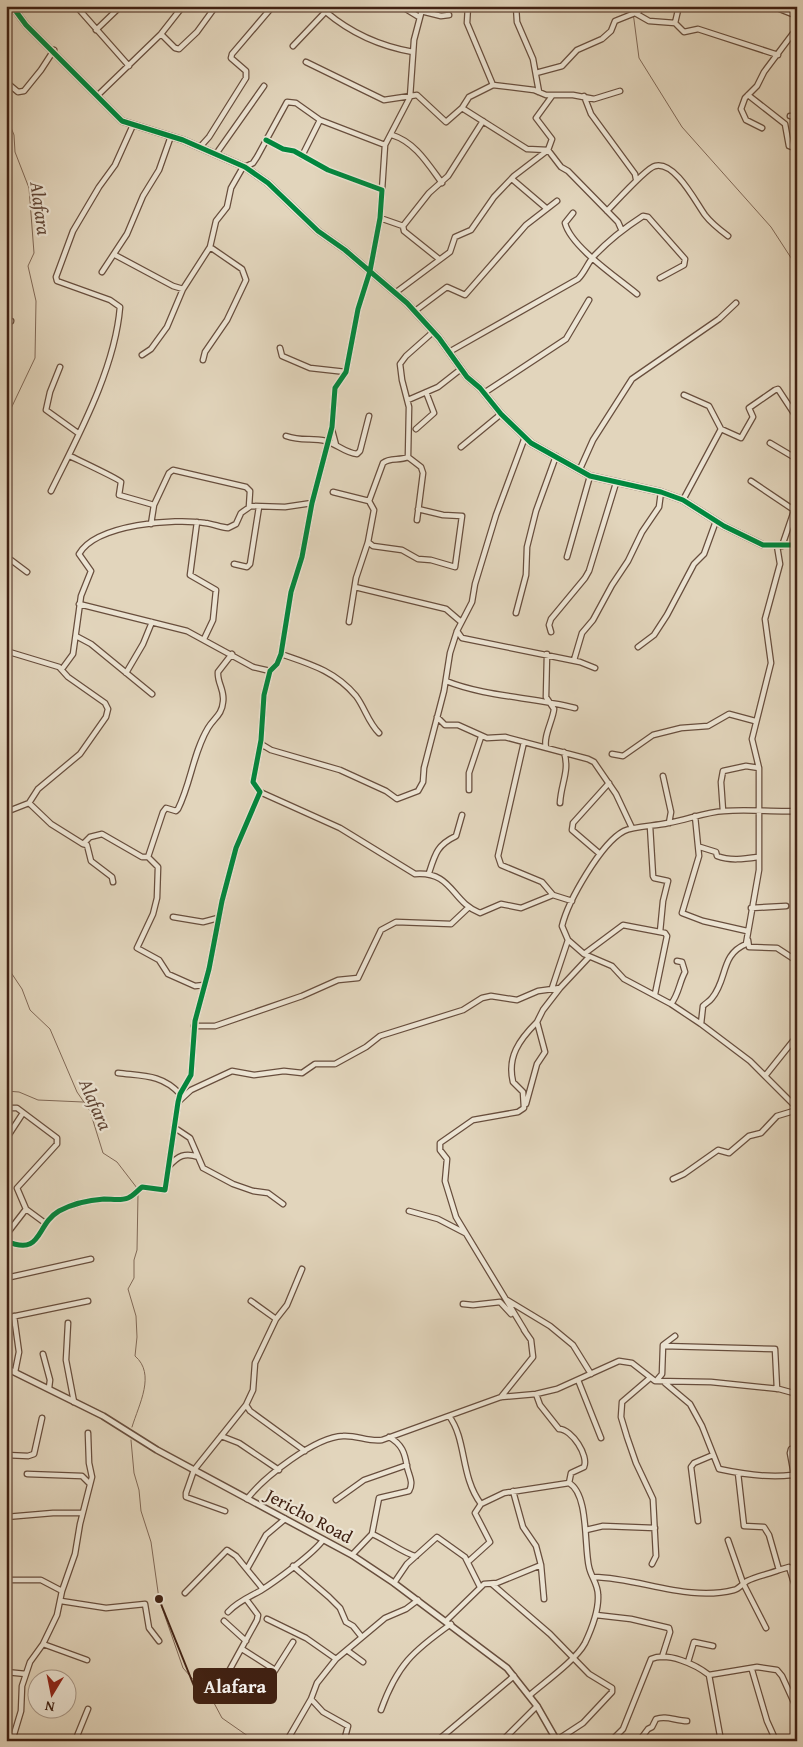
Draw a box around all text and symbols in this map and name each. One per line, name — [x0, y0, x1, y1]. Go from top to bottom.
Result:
water label: Alafara — [23, 178, 59, 237]
water label: Alafara — [72, 1073, 120, 1134]
street label: Jericho Road — [259, 1480, 358, 1550]
callout: Alafara — [194, 1669, 276, 1703]
north arrow — [28, 1670, 78, 1720]
text: Alafara — [204, 1672, 266, 1700]
text: N — [43, 1696, 56, 1717]

